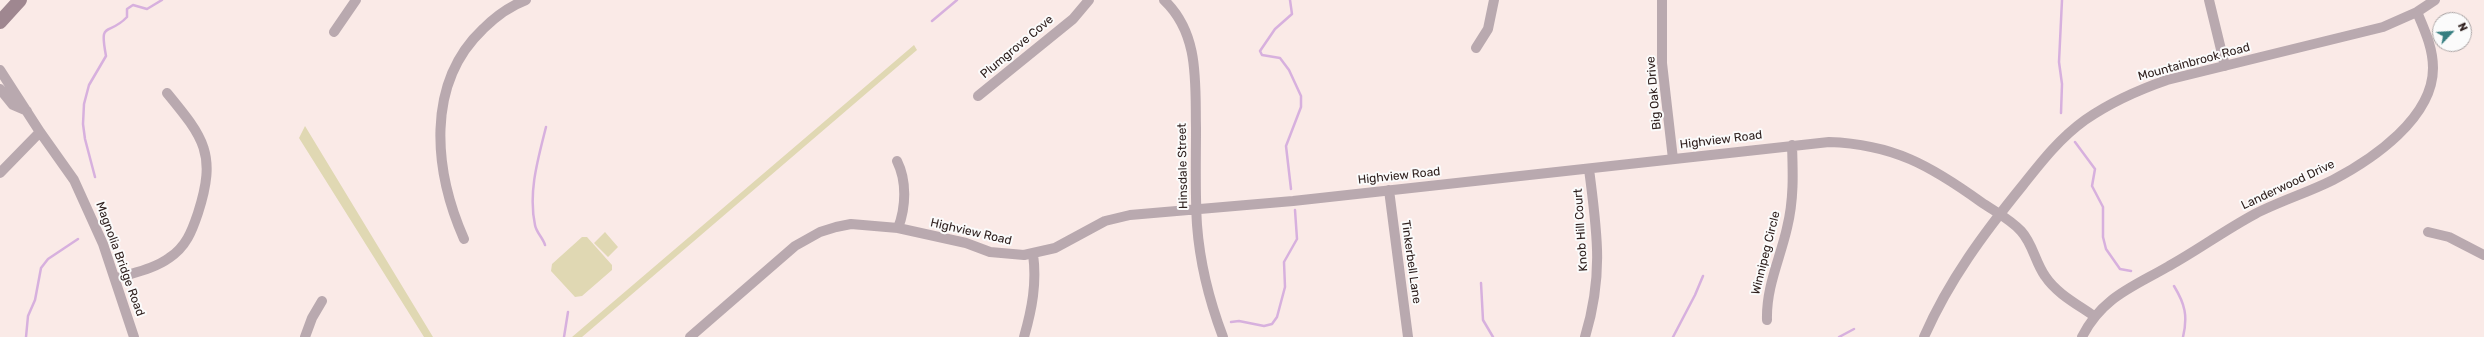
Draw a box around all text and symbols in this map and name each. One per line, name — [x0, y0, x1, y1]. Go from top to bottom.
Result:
street label: Plumgrove Cove — [978, 12, 1056, 82]
north arrow — [2432, 12, 2472, 52]
text: N — [2455, 21, 2470, 33]
street label: Mountainbrook Road — [2136, 40, 2252, 84]
street label: Big Oak Drive — [1644, 56, 1664, 130]
street label: Hinsdale Street — [1175, 123, 1191, 209]
street label: Highview Road — [1679, 128, 1763, 152]
street label: Landerwood Drive — [2239, 157, 2337, 213]
street label: Highview Road — [1357, 165, 1441, 187]
street label: Knob Hill Court — [1571, 188, 1591, 272]
street label: Magnolia Bridge Road — [93, 200, 147, 318]
street label: Winnipeg Circle — [1749, 210, 1783, 296]
street label: Highview Road — [929, 216, 1013, 248]
street label: Tinkerbell Lane — [1398, 219, 1424, 305]

